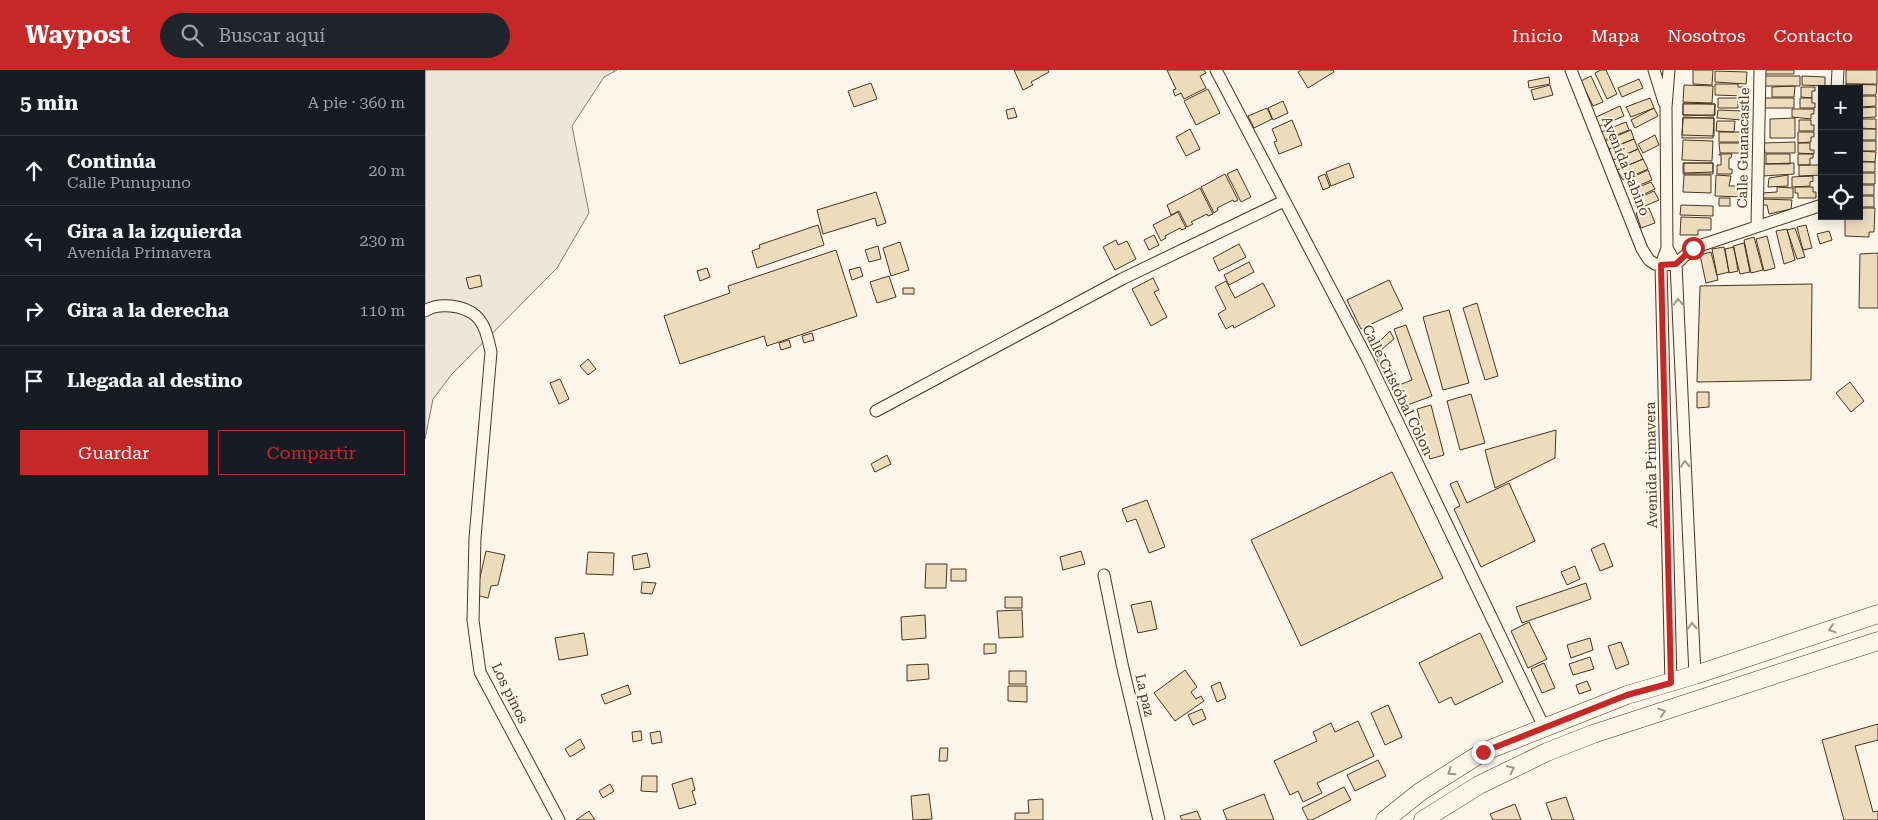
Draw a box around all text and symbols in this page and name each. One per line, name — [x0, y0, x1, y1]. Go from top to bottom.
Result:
search box — [160, 13, 510, 58]
text: Waypost — [25, 21, 130, 49]
icon: search — [178, 21, 206, 49]
text: Buscar aquí — [218, 24, 325, 47]
text: Inicio — [1512, 25, 1563, 46]
text: Mapa — [1591, 25, 1639, 46]
text: Nosotros — [1667, 25, 1745, 46]
text: Contacto — [1773, 25, 1853, 46]
map controls — [1818, 85, 1863, 220]
button: + — [1818, 85, 1863, 130]
street label: Calle Guanacastle — [1734, 87, 1752, 209]
text: 5 min — [20, 91, 78, 115]
text: A pie · 360 m — [308, 93, 405, 112]
street label: Avenida Sabino — [1599, 114, 1653, 218]
button: − — [1818, 130, 1863, 175]
text: Continúa — [67, 150, 156, 173]
icon: ahead — [20, 157, 48, 185]
text: 20 m — [368, 161, 405, 180]
text: Calle Punupuno — [67, 173, 191, 192]
button: locate — [1818, 175, 1863, 220]
text: Gira a la izquierda — [67, 220, 242, 243]
icon: left — [20, 227, 48, 255]
text: 230 m — [359, 231, 405, 250]
route start — [1682, 237, 1705, 260]
text: Avenida Primavera — [67, 243, 212, 262]
icon: right — [20, 297, 48, 325]
one-way arrow — [1672, 297, 1683, 305]
text: Gira a la derecha — [67, 299, 229, 322]
text: 110 m — [359, 301, 405, 320]
street label: Calle Cristóbal Colon — [1359, 322, 1437, 458]
icon: arrive — [20, 367, 48, 395]
text: Llegada al destino — [67, 369, 243, 392]
street label: Avenida Primavera — [1642, 401, 1660, 528]
button: Guardar — [20, 430, 208, 475]
button: Compartir — [218, 430, 405, 475]
one-way arrow — [1680, 460, 1690, 468]
one-way arrow — [1687, 622, 1698, 630]
one-way arrow — [1828, 623, 1836, 633]
street label: Los pinos — [488, 660, 532, 726]
street label: La paz — [1132, 672, 1158, 718]
one-way arrow — [1658, 707, 1666, 717]
route end — [1472, 741, 1495, 764]
one-way arrow — [1506, 765, 1515, 775]
one-way arrow — [1448, 766, 1457, 776]

